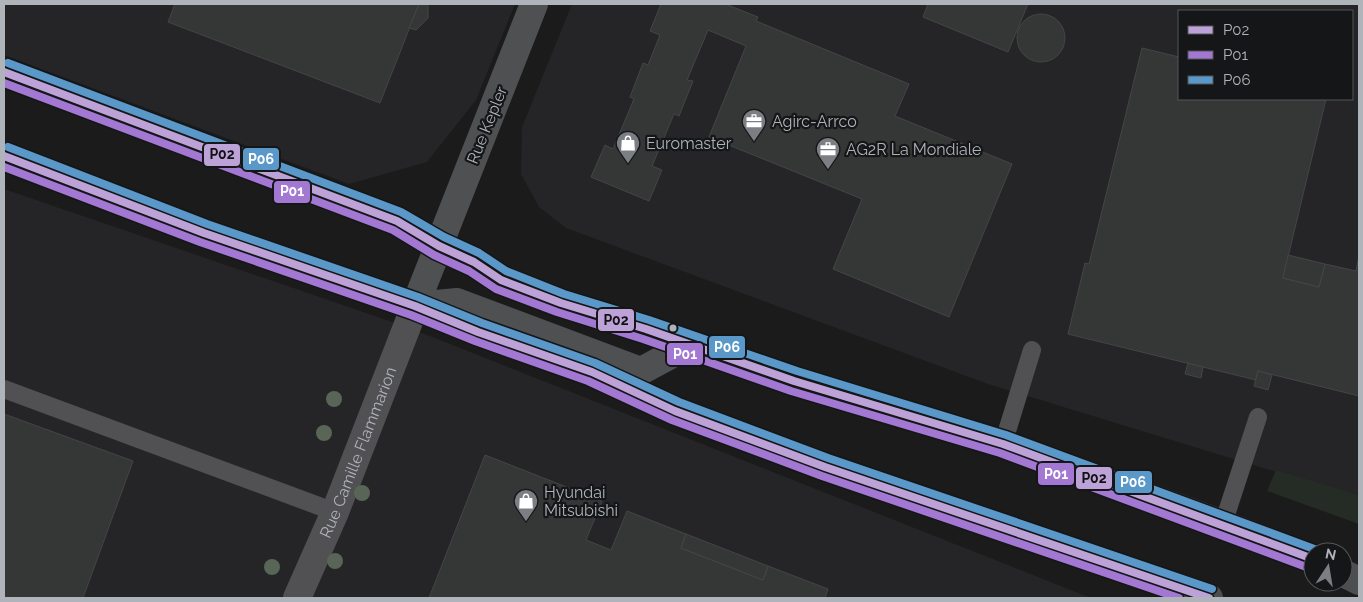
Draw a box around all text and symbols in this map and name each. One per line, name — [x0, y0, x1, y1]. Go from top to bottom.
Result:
legend — [1178, 10, 1353, 100]
text: P02 — [1223, 21, 1250, 39]
text: P01 — [1223, 46, 1249, 64]
text: P06 — [1223, 71, 1251, 89]
street label: Rue Kepler — [463, 83, 511, 166]
office icon: Agirc-Arrco — [741, 108, 767, 142]
place label: Agirc-Arrco — [772, 112, 857, 131]
shop icon: Euromaster — [615, 130, 641, 164]
place label: Euromaster — [646, 134, 732, 153]
office icon: AG2R La Mondiale — [815, 136, 841, 170]
place label: AG2R La Mondiale — [846, 140, 982, 159]
line badge: P02 — [203, 143, 241, 167]
text: P02 — [209, 146, 235, 162]
line badge: P06 — [242, 147, 280, 171]
text: P06 — [248, 151, 274, 167]
line badge: P01 — [273, 180, 311, 204]
text: P01 — [280, 183, 304, 199]
line badge: P02 — [597, 308, 635, 332]
text: P02 — [603, 312, 629, 328]
unlabelled marker — [668, 323, 678, 333]
line badge: P06 — [708, 335, 746, 359]
text: P06 — [714, 339, 740, 355]
line badge: P01 — [666, 342, 704, 366]
text: P01 — [673, 346, 697, 362]
street label: Rue Camille Flammarion — [315, 364, 400, 541]
line badge: P01 — [1037, 462, 1075, 486]
text: P01 — [1044, 466, 1068, 482]
line badge: P02 — [1075, 466, 1113, 490]
text: P02 — [1081, 470, 1107, 486]
line badge: P06 — [1114, 470, 1153, 494]
text: P06 — [1120, 474, 1146, 490]
place label: Hyundai Mitsubishi — [544, 483, 618, 520]
shop icon: Hyundai Mitsubishi — [513, 488, 539, 522]
north arrow — [1303, 542, 1353, 592]
text: N — [1324, 545, 1338, 563]

